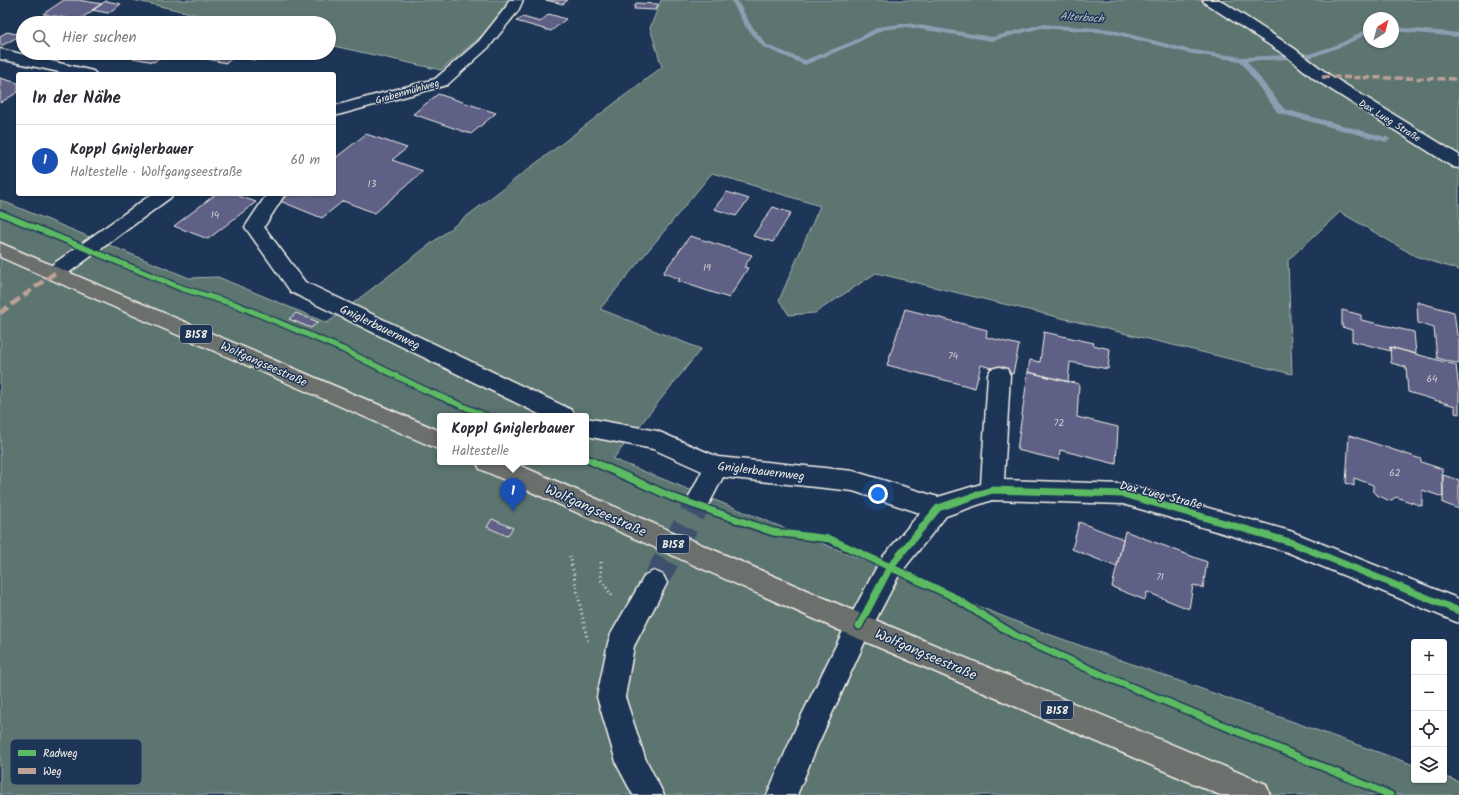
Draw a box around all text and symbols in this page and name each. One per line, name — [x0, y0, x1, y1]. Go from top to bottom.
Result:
water label: Alterbach — [1059, 7, 1106, 29]
north arrow — [1363, 12, 1399, 48]
search box — [16, 16, 336, 60]
text: Hier suchen — [62, 26, 136, 50]
icon: search — [30, 27, 52, 49]
street label: Grabenmühlweg — [373, 75, 441, 109]
text: In der Nähe — [32, 85, 121, 112]
street label: Dax Lueg Straße — [1355, 95, 1424, 147]
text: Koppl Gniglerbauer — [70, 138, 193, 162]
text: 1 — [43, 150, 47, 171]
text: 60 m — [291, 150, 320, 171]
text: Haltestelle · Wolfgangseestraße — [70, 162, 242, 183]
house number: 13 — [368, 176, 377, 192]
house number: 14 — [211, 207, 220, 223]
house number: 19 — [703, 260, 711, 276]
street label: Gniglerbauernweg — [336, 300, 423, 355]
road number: B158 — [180, 325, 212, 343]
street label: Wolfgangseestraße — [217, 337, 311, 392]
house number: 74 — [948, 348, 959, 364]
house number: 64 — [1426, 371, 1438, 387]
popup — [437, 413, 589, 465]
house number: 72 — [1054, 415, 1064, 431]
text: Koppl Gniglerbauer — [451, 417, 575, 441]
text: Haltestelle — [451, 441, 509, 462]
street label: Gniglerbauernweg — [716, 457, 806, 486]
house number: 62 — [1389, 465, 1401, 481]
street label: Dax Lueg Straße — [1118, 476, 1205, 515]
pin: 1 — [500, 478, 526, 511]
street label: Wolfgangseestraße — [541, 479, 650, 543]
your location — [868, 484, 888, 504]
road number: B158 — [657, 535, 689, 553]
house number: 71 — [1156, 569, 1164, 585]
street label: Wolfgangseestraße — [871, 624, 981, 687]
map controls — [1411, 639, 1447, 783]
button: + — [1411, 639, 1447, 675]
button: − — [1411, 675, 1447, 711]
road number: B158 — [1041, 701, 1073, 719]
button: locate — [1411, 711, 1447, 747]
legend — [10, 739, 142, 785]
text: Radweg — [43, 745, 78, 763]
button: layers — [1411, 747, 1447, 783]
text: Weg — [43, 763, 62, 781]

